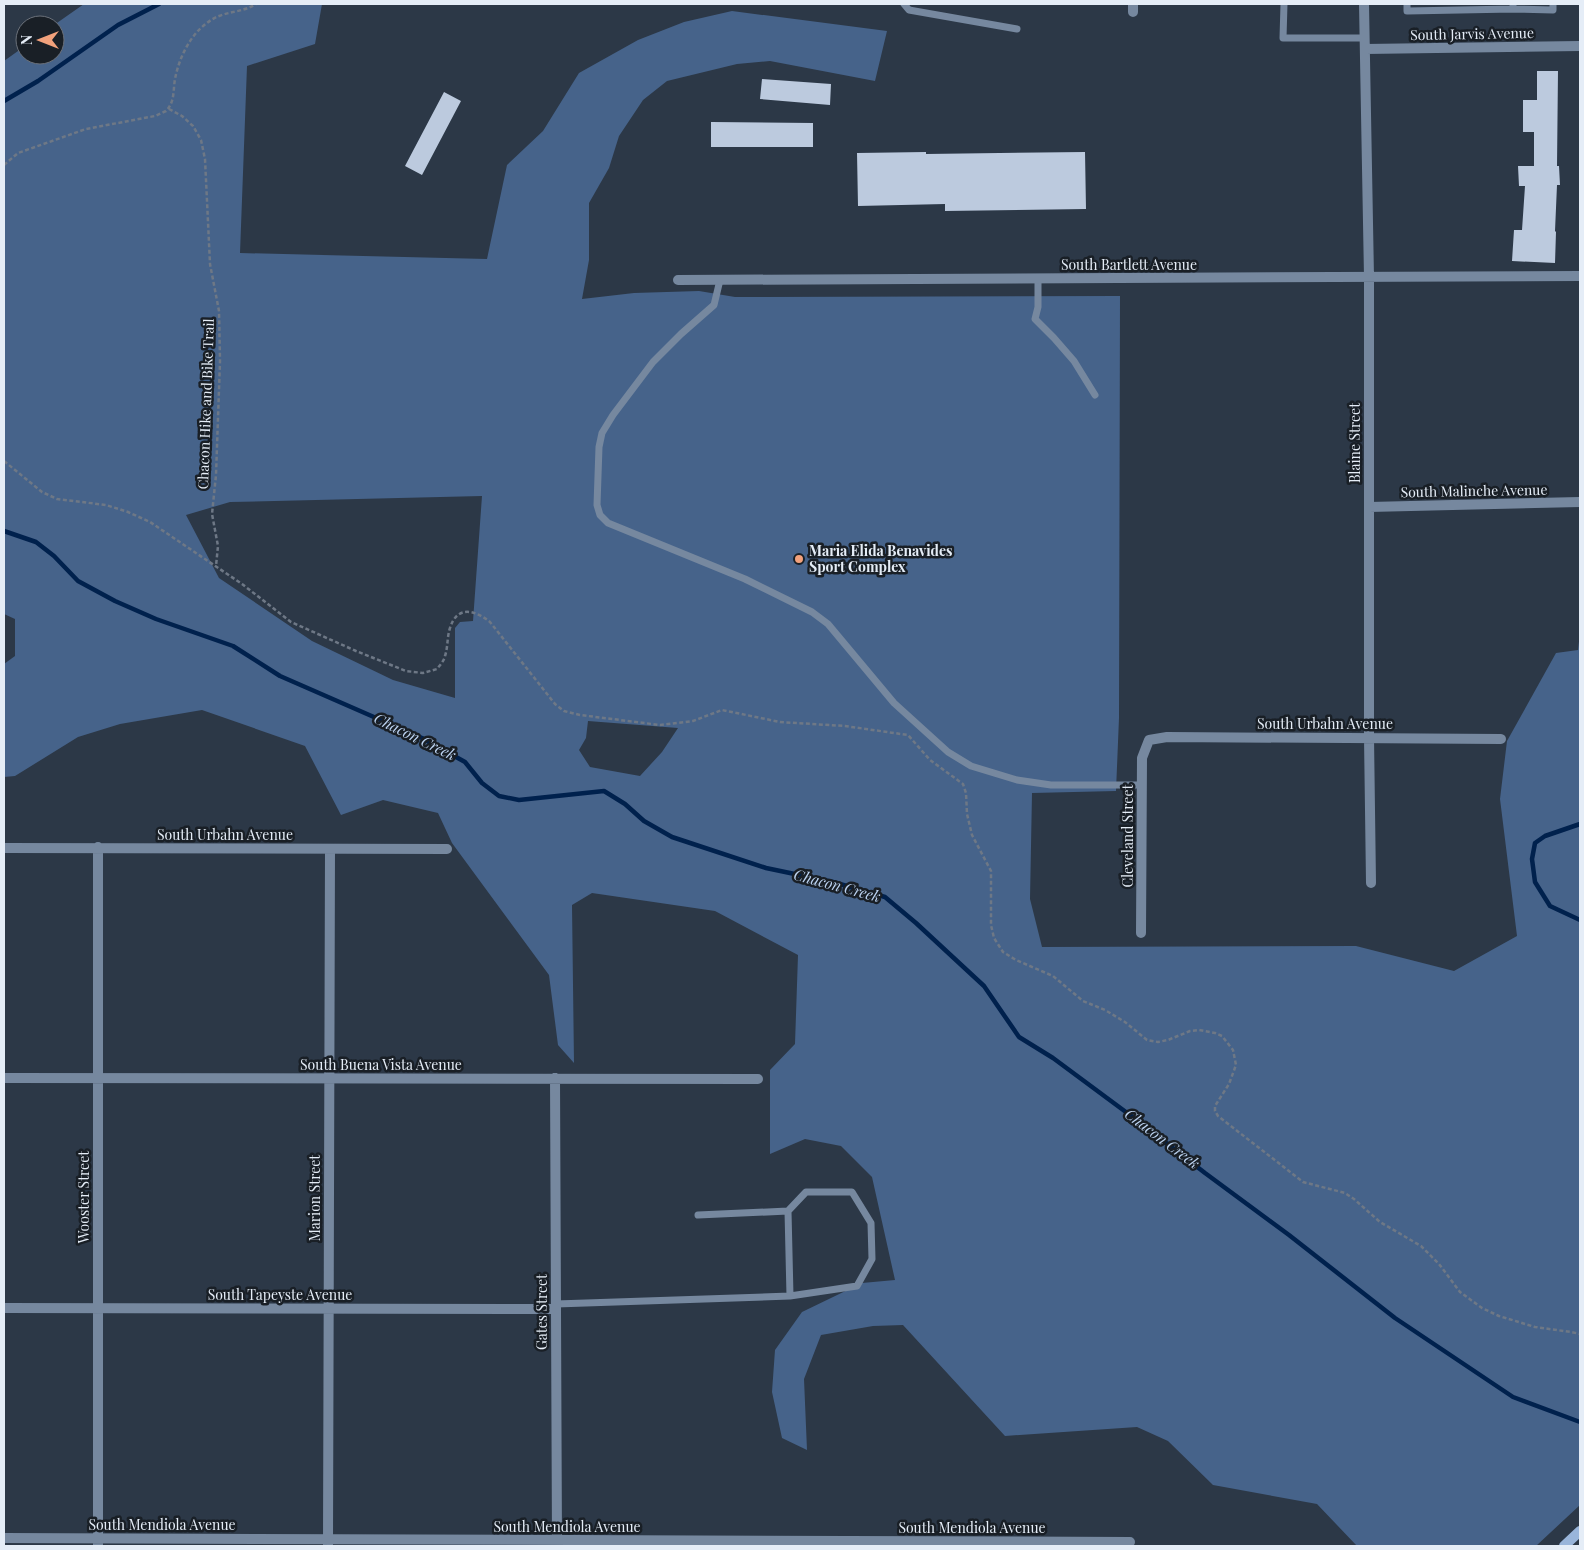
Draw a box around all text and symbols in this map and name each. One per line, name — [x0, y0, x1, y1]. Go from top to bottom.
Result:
north arrow — [15, 15, 65, 65]
street label: South Jarvis Avenue — [1410, 23, 1534, 44]
text: N — [17, 35, 36, 45]
street label: South Bartlett Avenue — [1061, 255, 1197, 274]
street label: Chacon Hike and Bike Trail — [193, 318, 218, 490]
street label: Blaine Street — [1345, 402, 1364, 483]
street label: South Malinche Avenue — [1400, 480, 1548, 501]
place label: Maria Elida Benavides Sport Complex — [809, 541, 953, 576]
marker: Maria Elida Benavides Sport Complex — [793, 553, 805, 565]
water label: Chacon Creek — [371, 708, 460, 765]
street label: South Urbahn Avenue — [1257, 714, 1393, 733]
street label: Cleveland Street — [1118, 784, 1137, 887]
street label: South Urbahn Avenue — [157, 825, 293, 844]
water label: Chacon Creek — [792, 864, 883, 906]
street label: South Buena Vista Avenue — [300, 1055, 462, 1074]
water label: Chacon Creek — [1121, 1103, 1204, 1173]
street label: Wooster Street — [74, 1150, 93, 1244]
street label: Marion Street — [305, 1154, 324, 1241]
street label: Gates Street — [532, 1273, 551, 1350]
street label: South Tapeyste Avenue — [208, 1285, 352, 1304]
street label: South Mendiola Avenue — [88, 1515, 236, 1534]
street label: South Mendiola Avenue — [493, 1517, 641, 1536]
street label: South Mendiola Avenue — [898, 1518, 1046, 1537]

